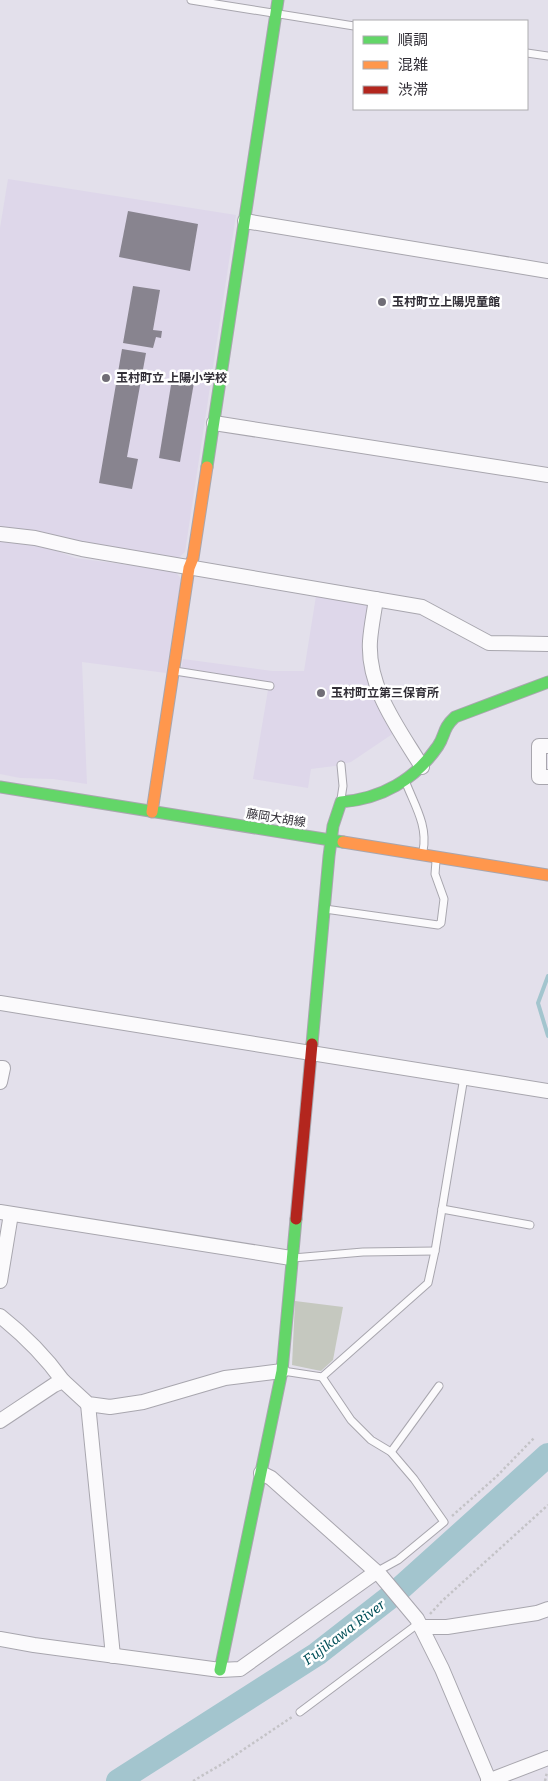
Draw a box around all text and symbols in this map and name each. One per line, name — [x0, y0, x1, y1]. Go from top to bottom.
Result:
legend — [353, 20, 528, 110]
text: 順調 — [398, 31, 428, 49]
text: 混雑 — [398, 56, 428, 74]
text: 渋滞 — [398, 81, 428, 99]
place label: 玉村町立上陽児童館 — [392, 295, 500, 309]
marker: 玉村町立上陽児童館 — [376, 296, 388, 308]
place label: 玉村町立 上陽小学校 — [116, 371, 227, 385]
marker: 玉村町立 上陽小学校 — [100, 372, 112, 384]
place label: 玉村町立第三保育所 — [331, 686, 439, 700]
marker: 玉村町立第三保育所 — [315, 687, 327, 699]
street label: 藤岡大胡線 — [245, 806, 307, 830]
water label: Fujikawa River — [299, 1596, 388, 1669]

